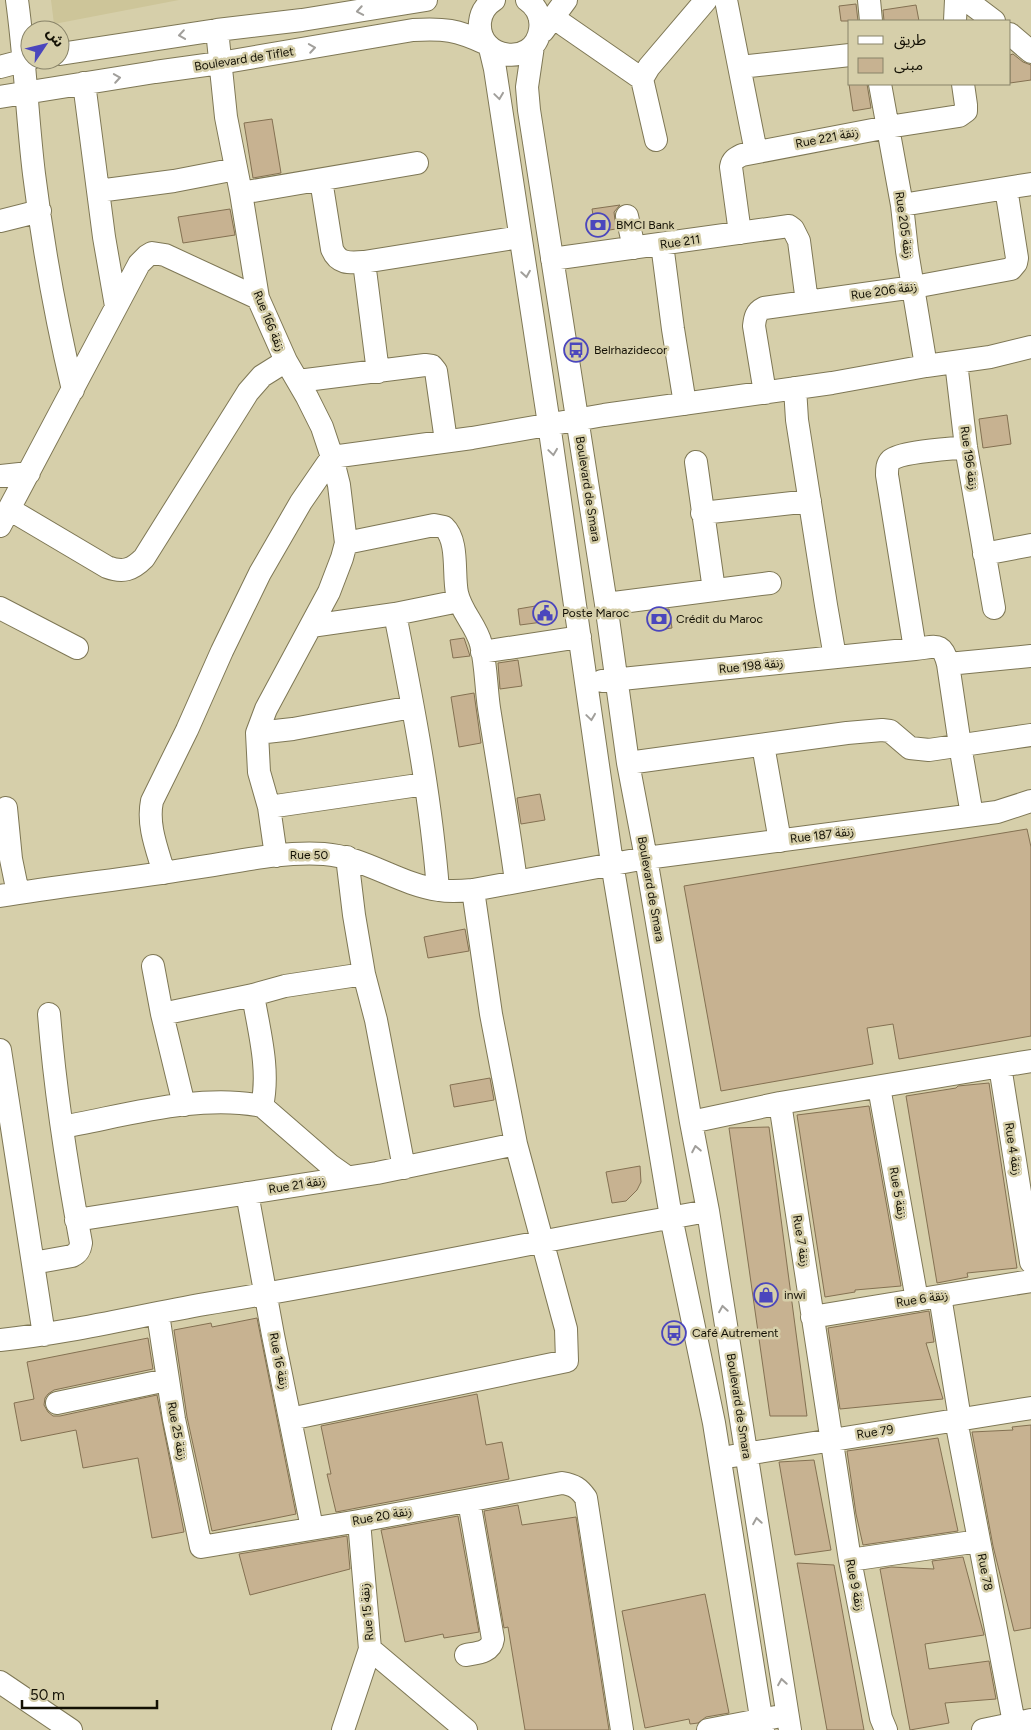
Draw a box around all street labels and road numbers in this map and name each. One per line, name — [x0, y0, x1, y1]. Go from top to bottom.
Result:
street label: Boulevard de Tiflet — [193, 44, 295, 74]
street label: Rue 221 زنقة — [794, 125, 860, 151]
street label: Rue 205 زنقة — [892, 191, 916, 259]
street label: Rue 211 — [659, 232, 701, 252]
street label: Rue 206 زنقة — [850, 279, 918, 303]
street label: Rue 166 زنقة — [250, 289, 288, 353]
street label: Rue 196 زنقة — [958, 425, 980, 491]
street label: Boulevard de Smara — [573, 435, 603, 543]
street label: Rue 198 زنقة — [718, 656, 784, 676]
street label: Rue 187 زنقة — [789, 824, 855, 846]
street label: Boulevard de Smara — [635, 835, 667, 943]
street label: Rue 50 — [290, 848, 328, 862]
street label: Rue 4 زنقة — [1002, 1122, 1024, 1176]
street label: Rue 5 زنقة — [887, 1166, 909, 1220]
street label: Rue 21 زنقة — [268, 1174, 326, 1196]
street label: Rue 7 زنقة — [790, 1214, 812, 1268]
street label: Rue 6 زنقة — [895, 1288, 949, 1310]
street label: Rue 16 زنقة — [267, 1331, 291, 1391]
street label: Boulevard de Smara — [724, 1352, 754, 1460]
street label: Rue 25 زنقة — [164, 1401, 190, 1461]
street label: Rue 79 — [856, 1422, 895, 1442]
street label: Rue 20 زنقة — [351, 1504, 413, 1528]
street label: Rue 78 — [975, 1552, 995, 1592]
street label: Rue 9 زنقة — [843, 1558, 867, 1612]
street label: Rue 15 زنقة — [358, 1583, 376, 1641]

